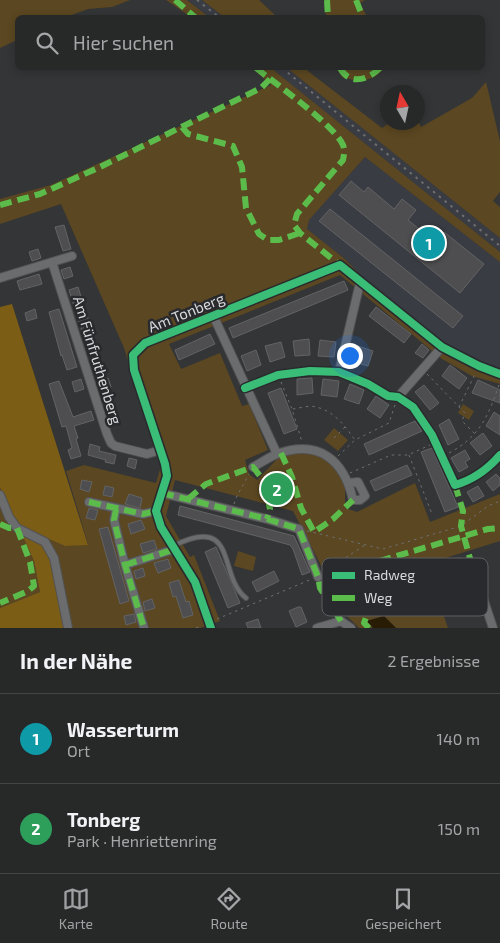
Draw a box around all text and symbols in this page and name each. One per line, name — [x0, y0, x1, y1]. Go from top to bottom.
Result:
search box — [15, 15, 485, 70]
icon: search — [33, 29, 61, 57]
text: Hier suchen — [73, 31, 174, 54]
north arrow — [380, 85, 425, 130]
pin: 1 — [413, 224, 445, 262]
street label: Am Tonberg — [145, 288, 227, 335]
street label: Am Fünfruthenberg — [70, 294, 126, 427]
your location — [337, 343, 363, 369]
pin: 2 — [261, 470, 293, 508]
legend — [322, 558, 488, 616]
text: Radweg — [364, 566, 415, 583]
text: Weg — [364, 589, 393, 606]
text: In der Nähe — [20, 648, 132, 673]
text: 2 Ergebnisse — [387, 651, 480, 670]
text: Wasserturm — [67, 718, 179, 741]
text: 1 — [33, 729, 39, 748]
text: 140 m — [437, 729, 480, 748]
text: Ort — [67, 741, 90, 760]
text: Tonberg — [67, 808, 140, 831]
text: 2 — [31, 819, 41, 838]
text: 150 m — [438, 819, 480, 838]
text: Park · Henriettenring — [67, 831, 217, 850]
tab: Karte — [59, 885, 93, 932]
tab: Route — [211, 885, 248, 932]
tab: Gespeichert — [365, 885, 441, 932]

